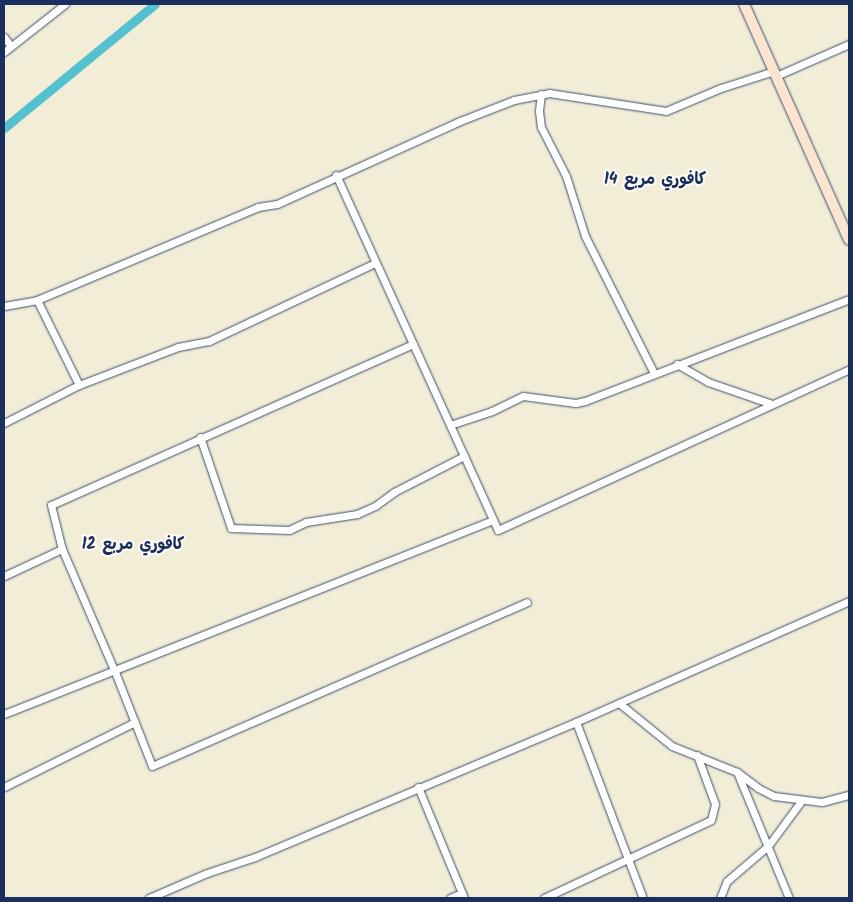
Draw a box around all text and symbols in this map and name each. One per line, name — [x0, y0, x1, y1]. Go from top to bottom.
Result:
district label: كافوري مربع 14 — [604, 170, 706, 190]
district label: كافوري مربع 12 — [82, 535, 184, 555]

